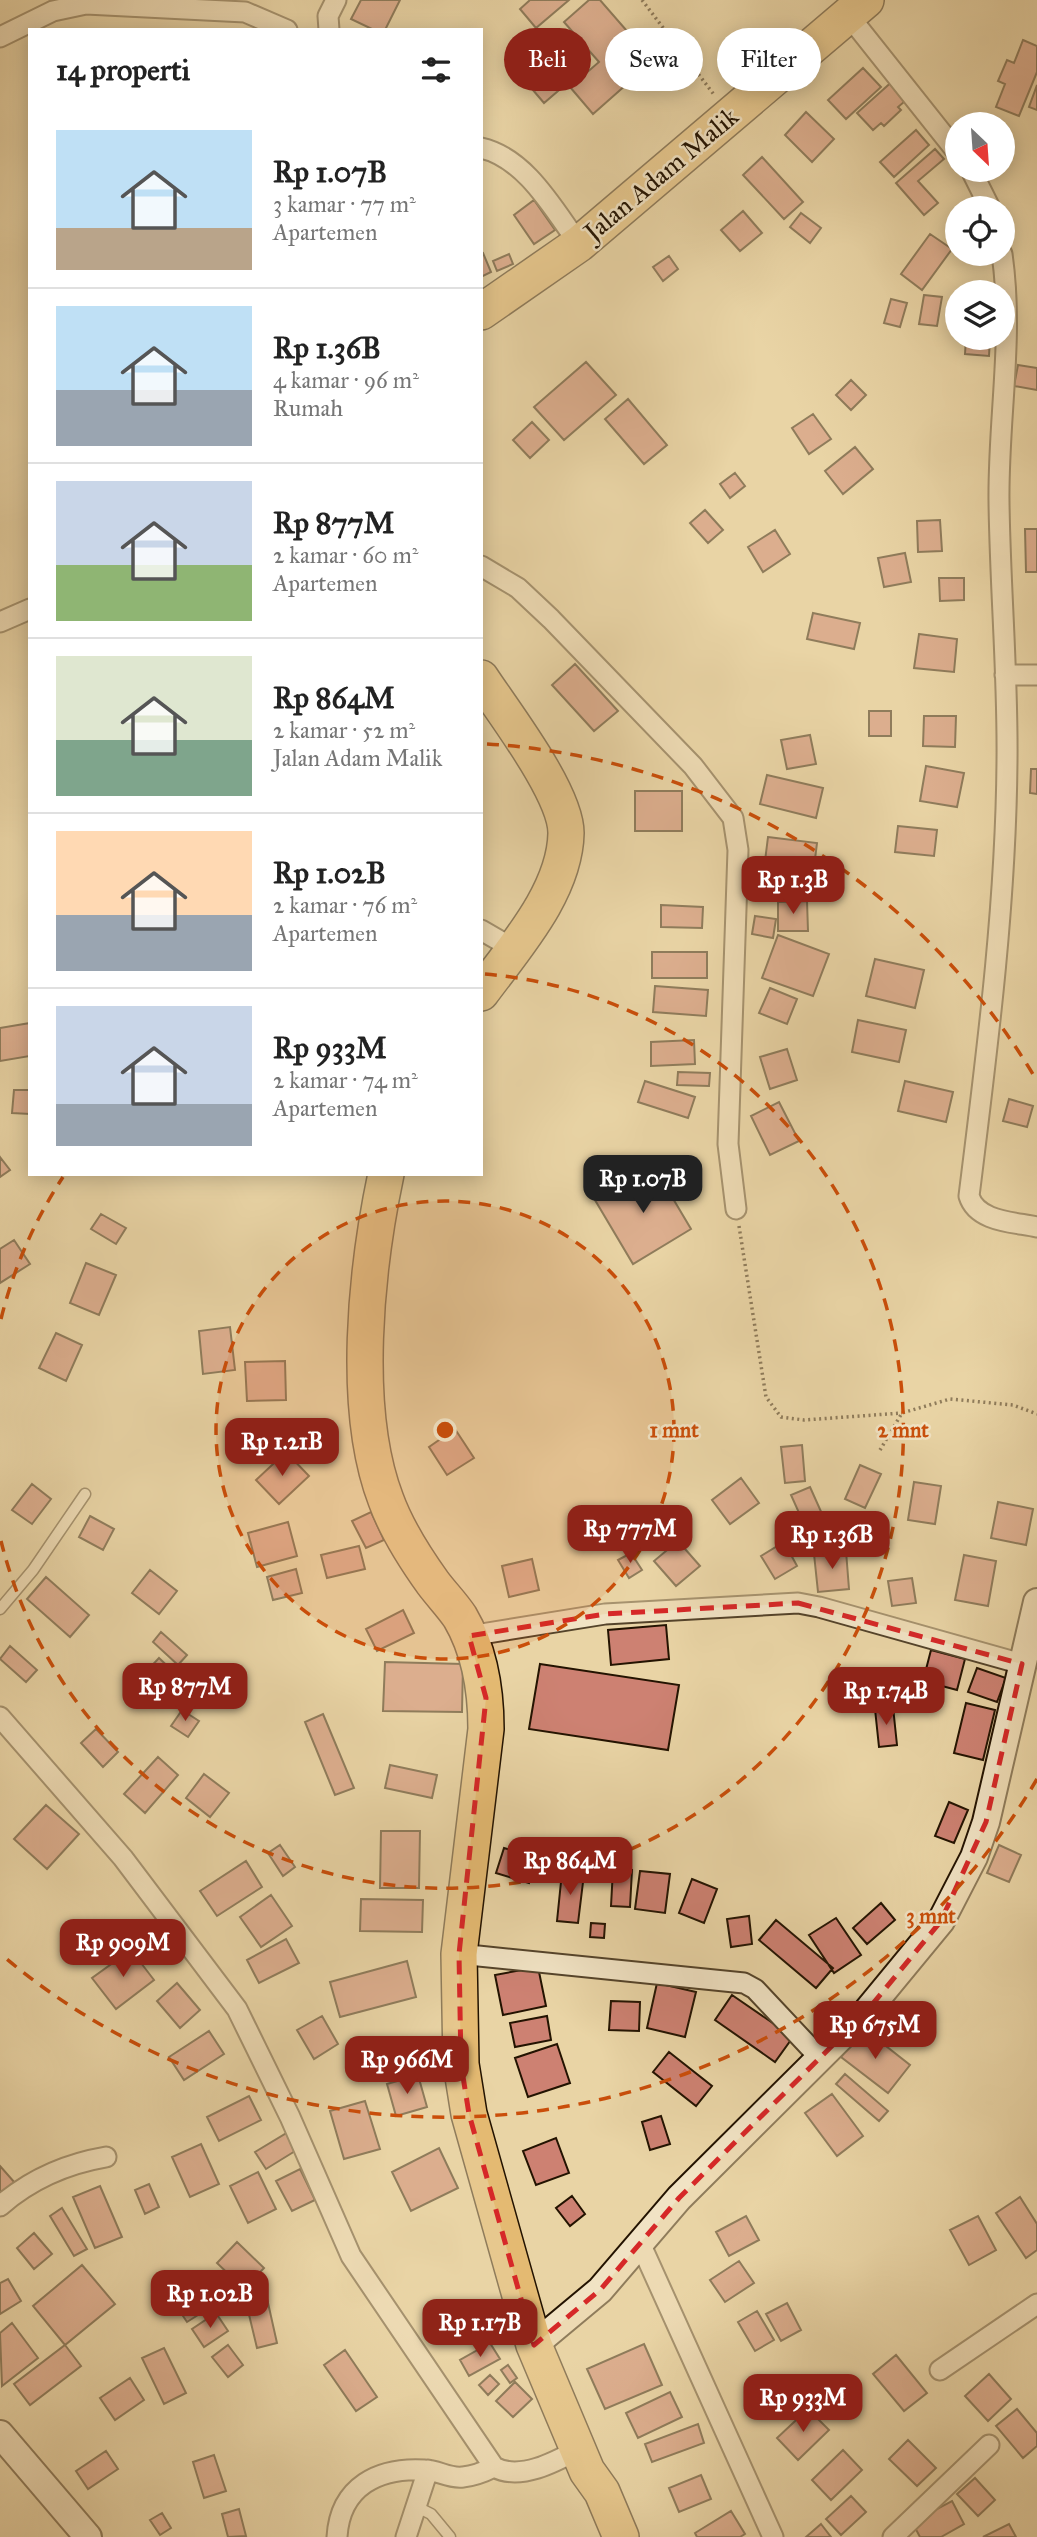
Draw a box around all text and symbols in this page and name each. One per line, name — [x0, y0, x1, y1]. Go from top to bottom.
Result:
chip: Beli — [504, 28, 591, 91]
chip: Sewa — [605, 28, 703, 91]
chip: Filter — [717, 28, 821, 91]
icon: filters — [417, 51, 455, 89]
text: 14 properti — [56, 52, 190, 88]
street label: Jalan Adam Malik — [575, 100, 745, 250]
north arrow — [945, 112, 1015, 182]
map controls — [945, 112, 1015, 350]
text: Rp 1.07B — [273, 154, 387, 190]
icon: home — [112, 158, 196, 242]
text: 3 kamar · 77 m² — [273, 190, 416, 218]
button: locate — [945, 196, 1015, 266]
text: Apartemen — [273, 218, 377, 246]
button: layers — [945, 280, 1015, 350]
text: Rp 1.36B — [273, 330, 381, 366]
icon: home — [112, 334, 196, 418]
text: 4 kamar · 96 m² — [273, 366, 419, 394]
text: Rumah — [273, 394, 343, 422]
text: Rp 877M — [273, 505, 394, 541]
icon: home — [112, 509, 196, 593]
text: 2 kamar · 60 m² — [273, 541, 418, 569]
text: Apartemen — [273, 569, 377, 597]
text: Rp 864M — [273, 680, 395, 716]
icon: home — [112, 684, 196, 768]
text: 2 kamar · 52 m² — [273, 716, 415, 744]
text: Jalan Adam Malik — [273, 744, 442, 772]
text: Rp 1.02B — [273, 855, 386, 891]
pin: Rp 1.3B — [728, 856, 858, 916]
icon: home — [112, 859, 196, 943]
text: Rp 1.3B — [758, 865, 828, 893]
text: 2 kamar · 76 m² — [273, 891, 417, 919]
text: Apartemen — [273, 919, 377, 947]
text: Rp 933M — [273, 1030, 387, 1066]
icon: home — [112, 1034, 196, 1118]
text: 2 kamar · 74 m² — [273, 1066, 418, 1094]
text: Apartemen — [273, 1094, 377, 1122]
pin: Rp 1.07B — [571, 1156, 715, 1215]
text: Rp 1.07B — [599, 1164, 687, 1192]
text: 1 mnt — [649, 1417, 699, 1443]
text: 2 mnt — [877, 1417, 929, 1443]
pin: Rp 1.21B — [210, 1418, 354, 1478]
centre of rings — [433, 1418, 457, 1442]
text: Rp 1.21B — [241, 1427, 323, 1455]
pin: Rp 777M — [565, 1506, 695, 1565]
pin: Rp 1.36B — [760, 1512, 904, 1571]
text: Rp 777M — [583, 1514, 677, 1542]
text: Rp 1.36B — [791, 1520, 873, 1548]
pin: Rp 877M — [120, 1664, 250, 1723]
pin: Rp 1.74B — [814, 1668, 958, 1727]
text: Rp 877M — [138, 1672, 232, 1700]
text: Rp 1.74B — [844, 1676, 928, 1704]
pin: Rp 864M — [505, 1838, 635, 1897]
text: Rp 864M — [523, 1846, 617, 1874]
text: 3 mnt — [906, 1903, 956, 1929]
pin: Rp 909M — [58, 1920, 188, 1979]
text: Rp 909M — [76, 1928, 170, 1956]
pin: Rp 675M — [810, 2002, 940, 2061]
text: Rp 675M — [829, 2010, 921, 2038]
pin: Rp 966M — [342, 2036, 472, 2096]
text: Rp 966M — [361, 2045, 453, 2073]
pin: Rp 1.02B — [138, 2270, 282, 2330]
text: Rp 1.02B — [167, 2279, 253, 2307]
pin: Rp 1.17B — [408, 2300, 552, 2359]
text: Rp 1.17B — [438, 2308, 522, 2336]
pin: Rp 933M — [738, 2374, 868, 2434]
text: Rp 933M — [759, 2383, 847, 2411]

